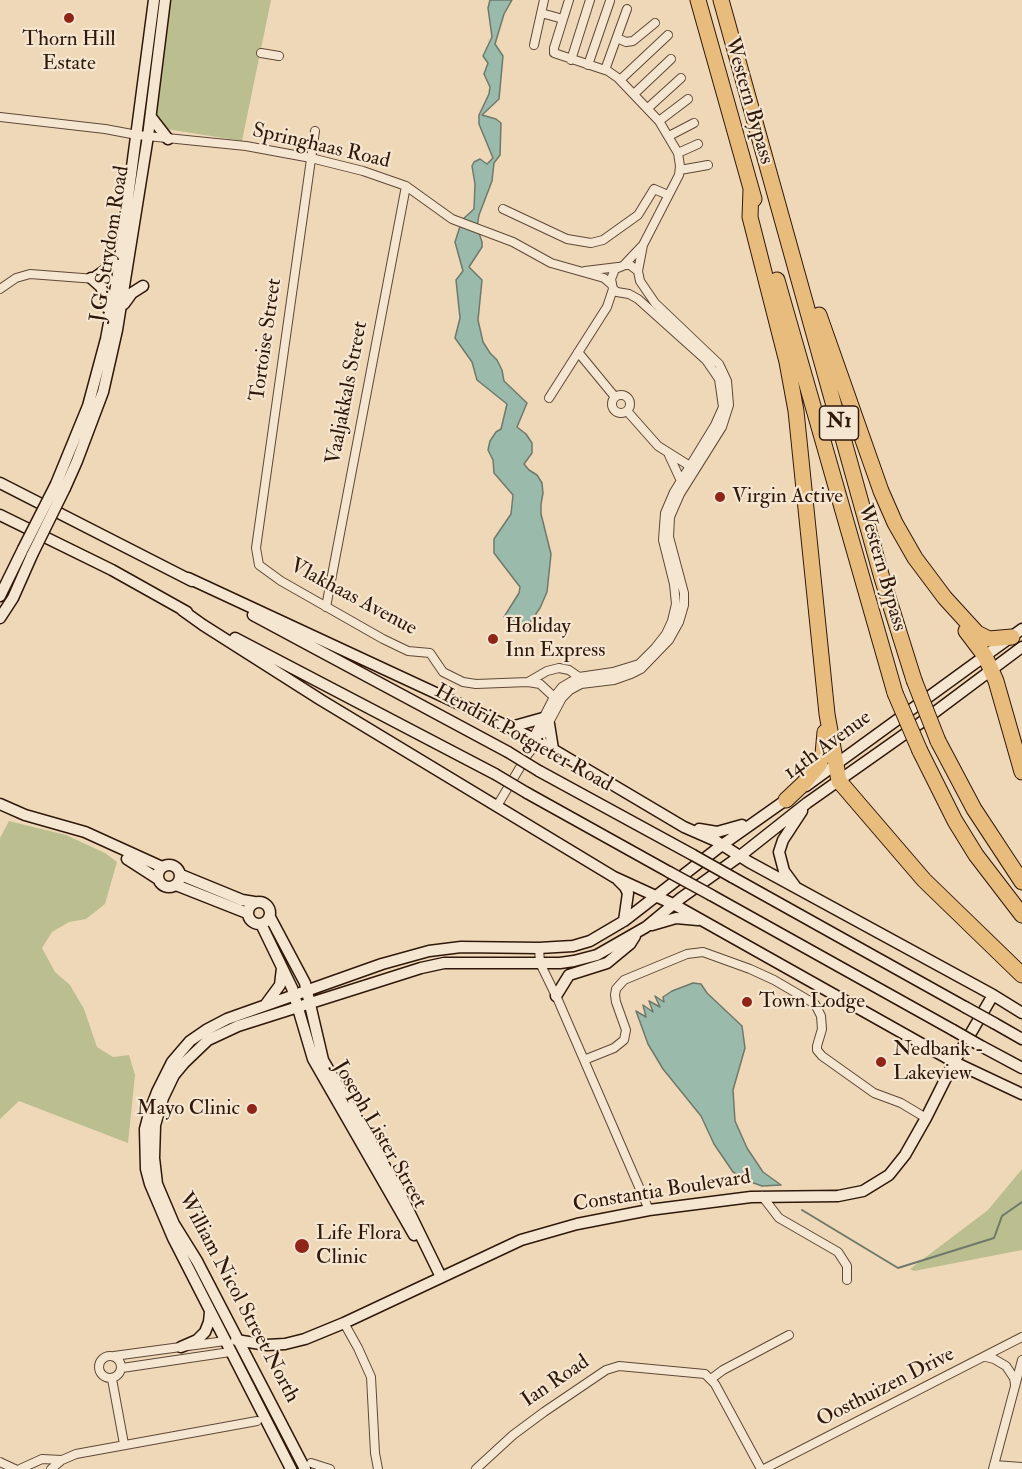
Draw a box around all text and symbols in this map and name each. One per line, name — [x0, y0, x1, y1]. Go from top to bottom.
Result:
marker: Thorn Hill Estate — [62, 11, 76, 25]
place label: Thorn Hill Estate — [22, 27, 116, 77]
street label: Western Bypass — [718, 35, 778, 167]
street label: Springhaas Road — [250, 119, 392, 175]
street label: J.G. Strydom Road — [86, 164, 136, 324]
street label: Tortoise Street — [246, 277, 288, 403]
street label: Vaaljakkals Street — [322, 319, 374, 467]
road number: N1 — [820, 406, 858, 440]
place label: Virgin Active — [732, 484, 843, 510]
marker: Virgin Active — [713, 490, 727, 504]
street label: Western Bypass — [851, 502, 911, 634]
street label: Vlakhaas Avenue — [285, 554, 421, 642]
place label: Holiday Inn Express — [505, 614, 605, 664]
marker: Holiday Inn Express — [486, 632, 500, 646]
street label: Hendrik Potgieter Road — [430, 680, 616, 798]
street label: 14th Avenue — [779, 706, 877, 786]
place label: Town Lodge — [759, 989, 865, 1015]
marker: Town Lodge — [740, 995, 754, 1009]
place label: Nedbank - Lakeview — [893, 1037, 984, 1087]
marker: Nedbank - Lakeview — [874, 1055, 888, 1069]
street label: Joseph Lister Street — [326, 1057, 432, 1213]
place label: Mayo Clinic — [137, 1096, 240, 1122]
marker: Mayo Clinic — [245, 1102, 259, 1116]
street label: Constantia Boulevard — [571, 1166, 753, 1218]
street label: William Nicol Street North — [172, 1189, 304, 1407]
place label: Life Flora Clinic — [316, 1221, 402, 1271]
marker: Life Flora Clinic — [293, 1237, 311, 1255]
street label: Oosthuizen Drive — [813, 1343, 959, 1433]
street label: Ian Road — [517, 1350, 595, 1414]

